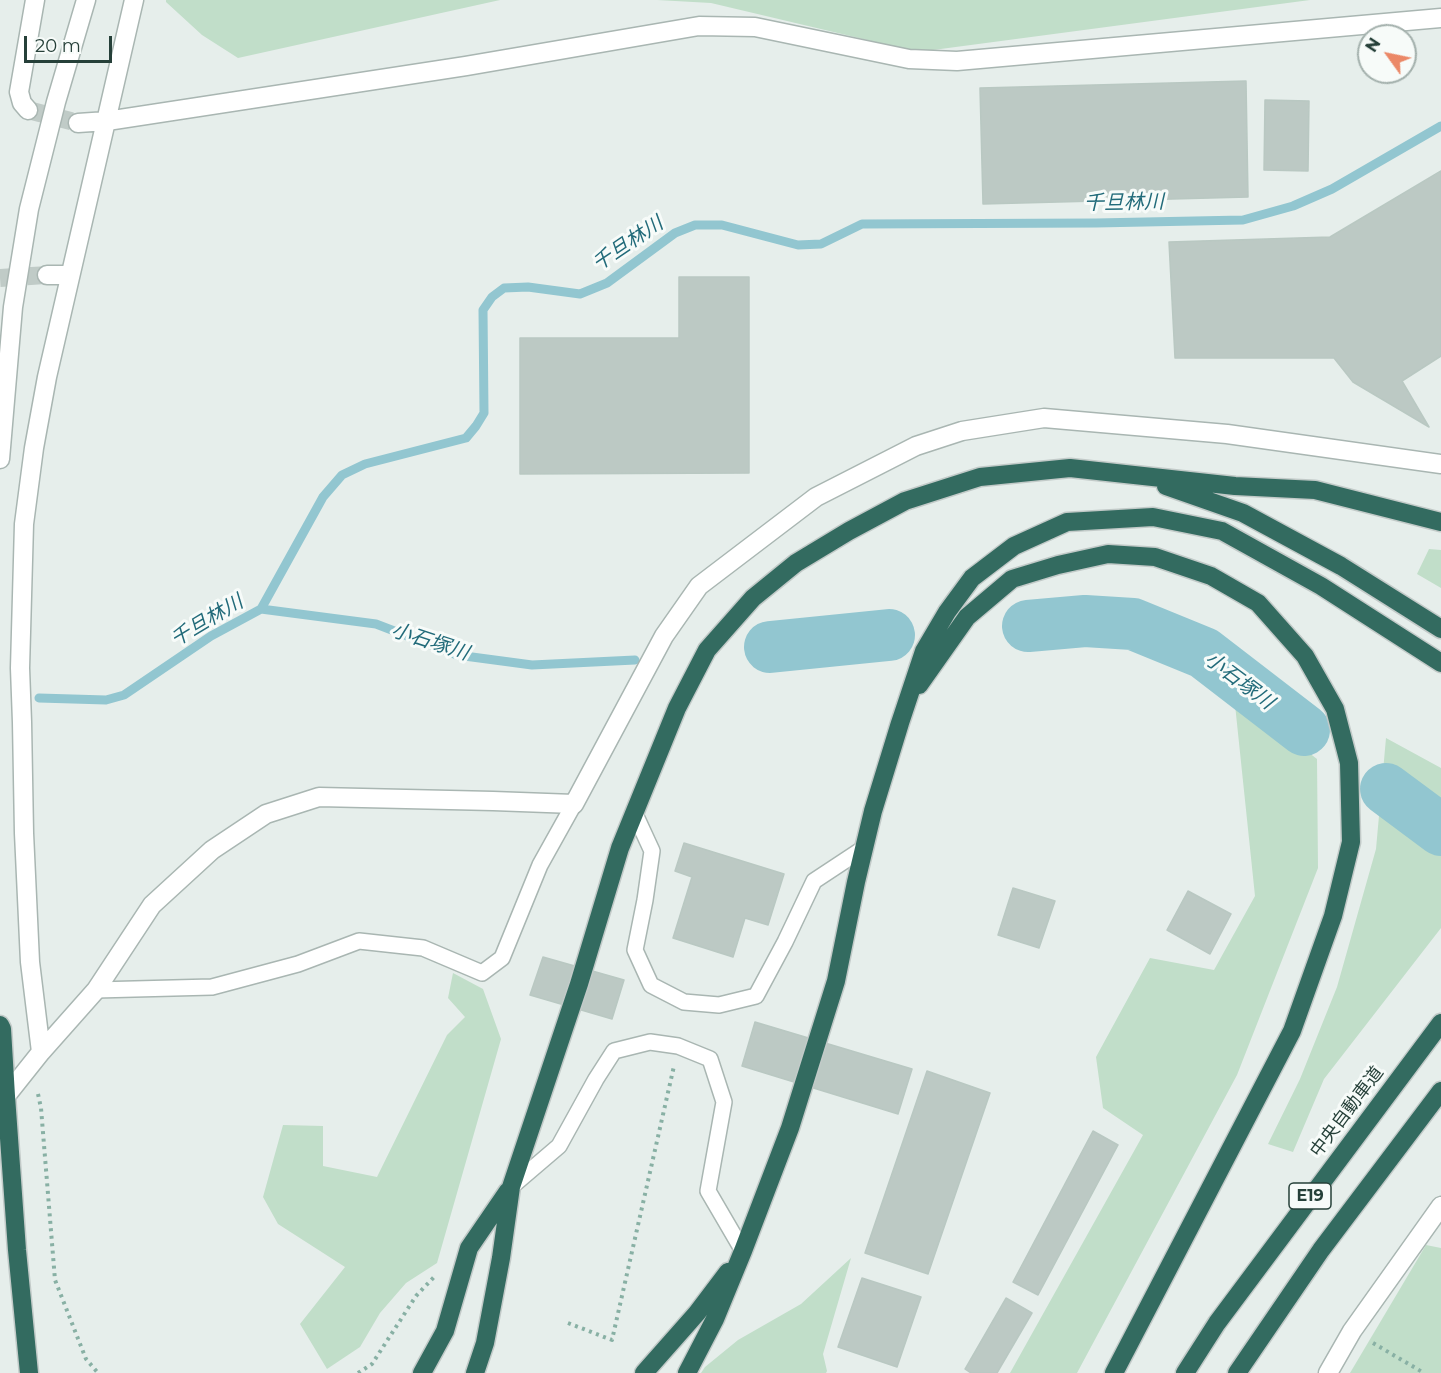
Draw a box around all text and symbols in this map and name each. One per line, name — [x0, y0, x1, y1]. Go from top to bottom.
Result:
scale bar — [27, 24, 116, 62]
north arrow — [1357, 24, 1417, 84]
text: N — [1362, 34, 1385, 56]
text: 20 m — [35, 35, 81, 57]
water label: 千旦林川 — [1084, 190, 1164, 216]
water label: 千旦林川 — [588, 212, 668, 276]
water label: 千旦林川 — [167, 590, 247, 652]
water label: 小石塚川 — [388, 618, 472, 666]
water label: 小石塚川 — [1200, 647, 1278, 715]
street label: 中央自動車道 — [1306, 1062, 1388, 1162]
road number: E19 — [1289, 1183, 1331, 1209]

